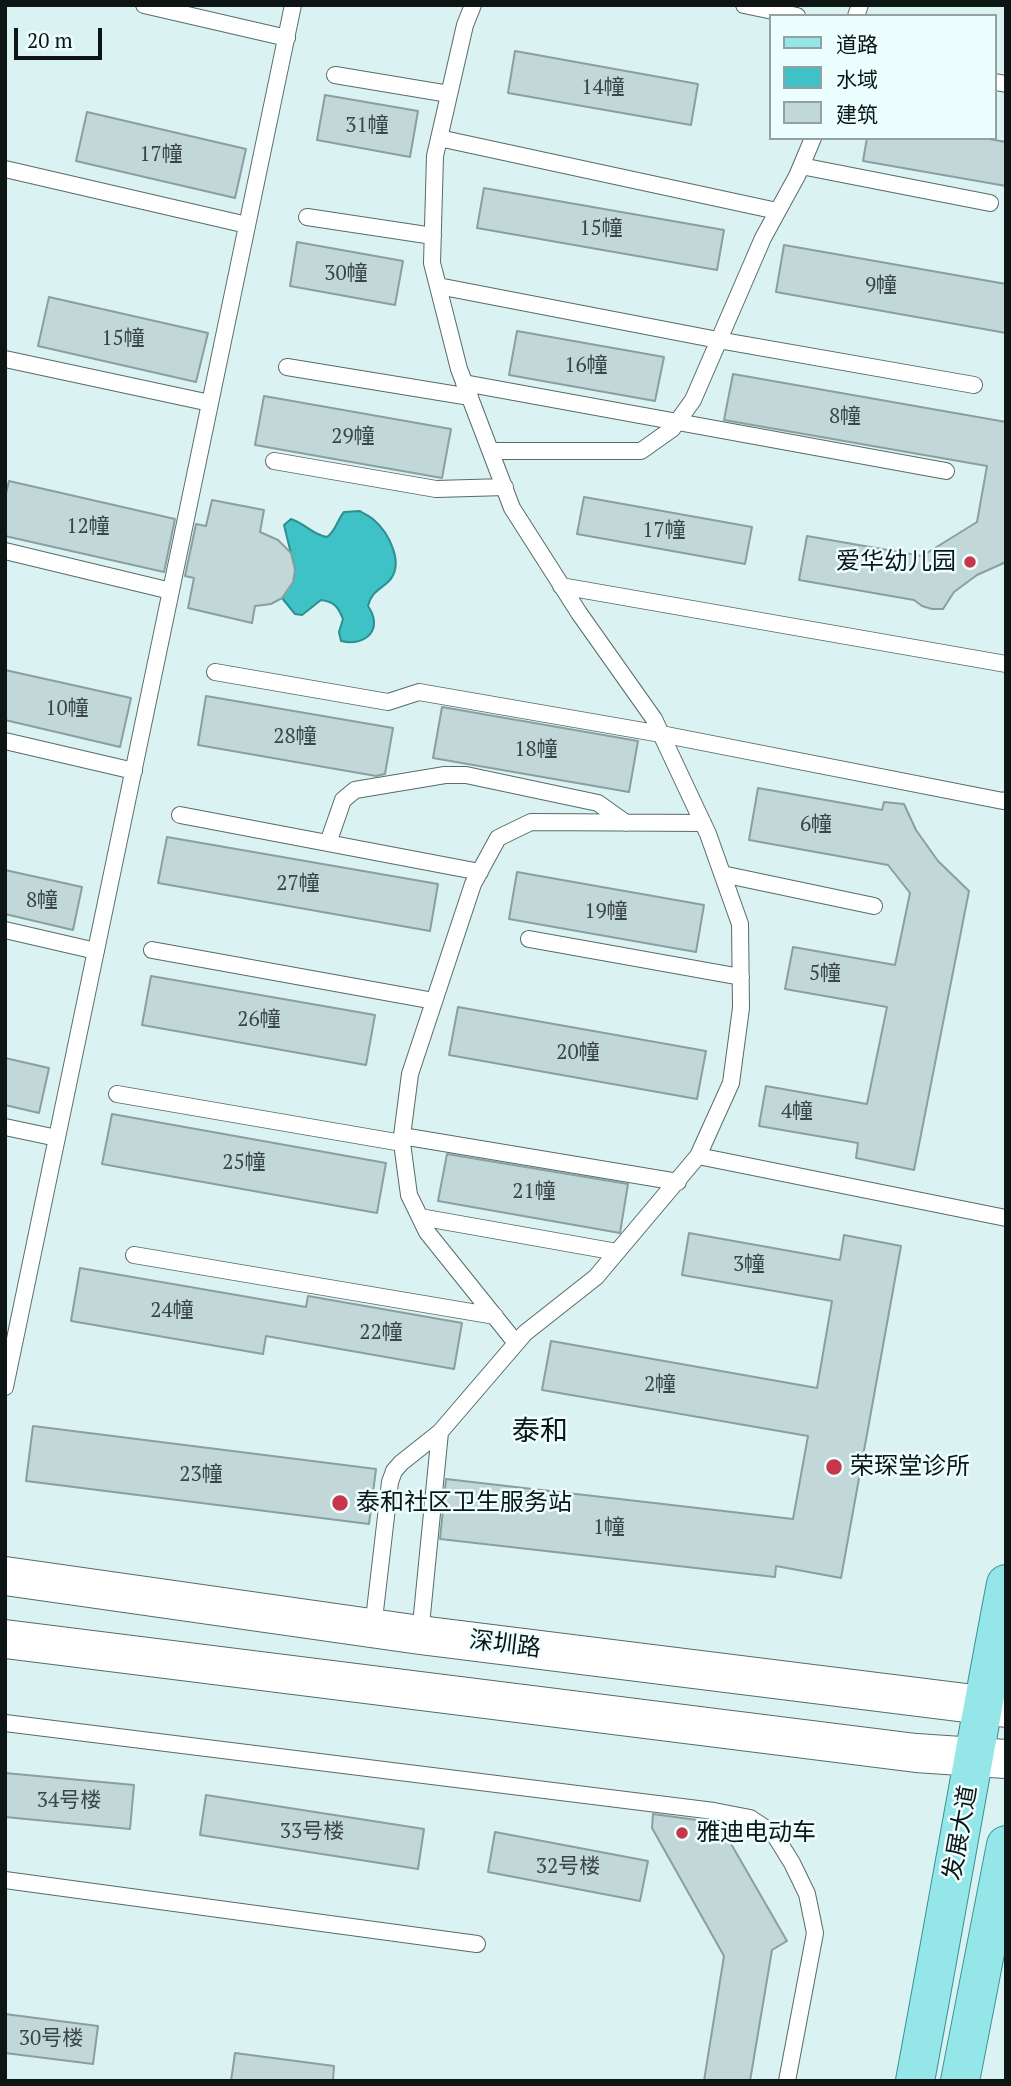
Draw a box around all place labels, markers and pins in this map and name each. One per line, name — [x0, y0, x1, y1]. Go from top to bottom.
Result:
place label: 爱华幼儿园 — [836, 548, 956, 576]
marker: 爱华幼儿园 — [962, 554, 978, 570]
place label: 荣琛堂诊所 — [850, 1453, 970, 1481]
marker: 荣琛堂诊所 — [824, 1457, 844, 1477]
place label: 泰和社区卫生服务站 — [356, 1489, 572, 1517]
marker: 泰和社区卫生服务站 — [330, 1493, 350, 1513]
place label: 雅迪电动车 — [696, 1819, 816, 1847]
marker: 雅迪电动车 — [674, 1825, 690, 1841]

